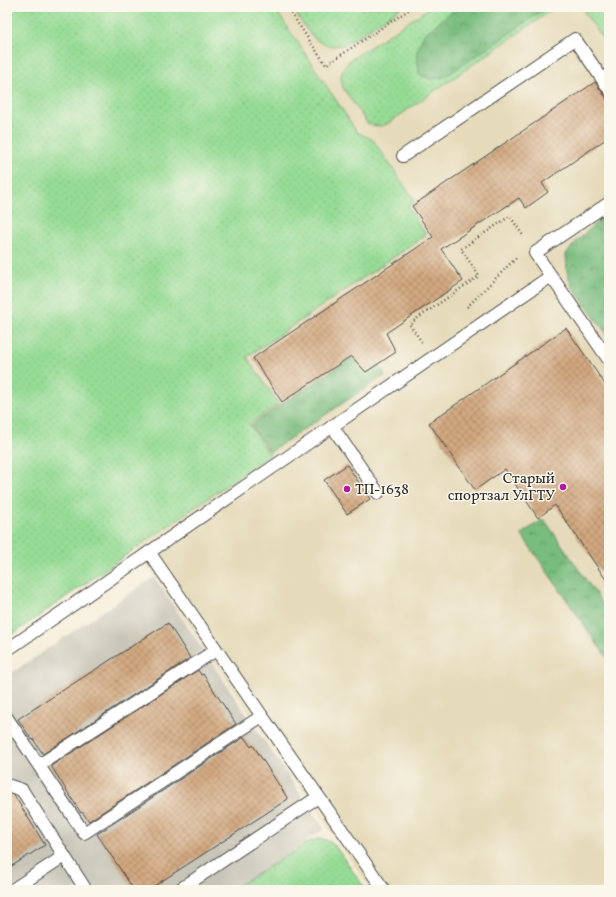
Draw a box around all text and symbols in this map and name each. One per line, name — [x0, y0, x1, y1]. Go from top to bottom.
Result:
place label: Старый спортзал УлГТУ — [448, 469, 555, 507]
place label: ТП-1638 — [355, 480, 409, 501]
marker: Старый спортзал УлГТУ — [558, 482, 568, 492]
marker: ТП-1638 — [342, 484, 352, 494]

